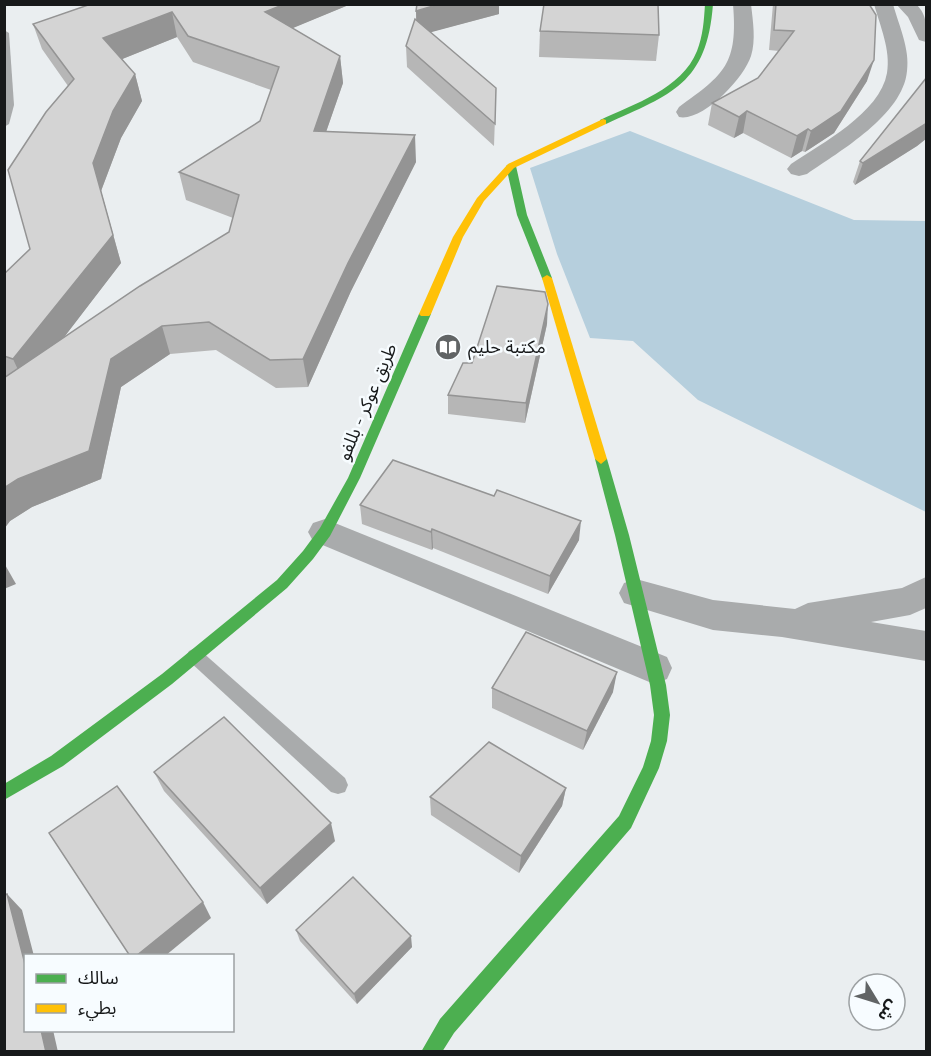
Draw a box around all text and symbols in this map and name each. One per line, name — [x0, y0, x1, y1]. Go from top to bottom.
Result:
library icon: مكتبة حليم — [433, 332, 463, 362]
place label: مكتبة حليم — [468, 336, 546, 360]
street label: طريق عوكر - بللفو — [332, 340, 402, 464]
legend — [24, 954, 234, 1032]
text: سالك — [78, 967, 119, 989]
north arrow — [847, 972, 907, 1032]
text: ش — [874, 996, 903, 1025]
text: بطيء — [78, 997, 116, 1021]

